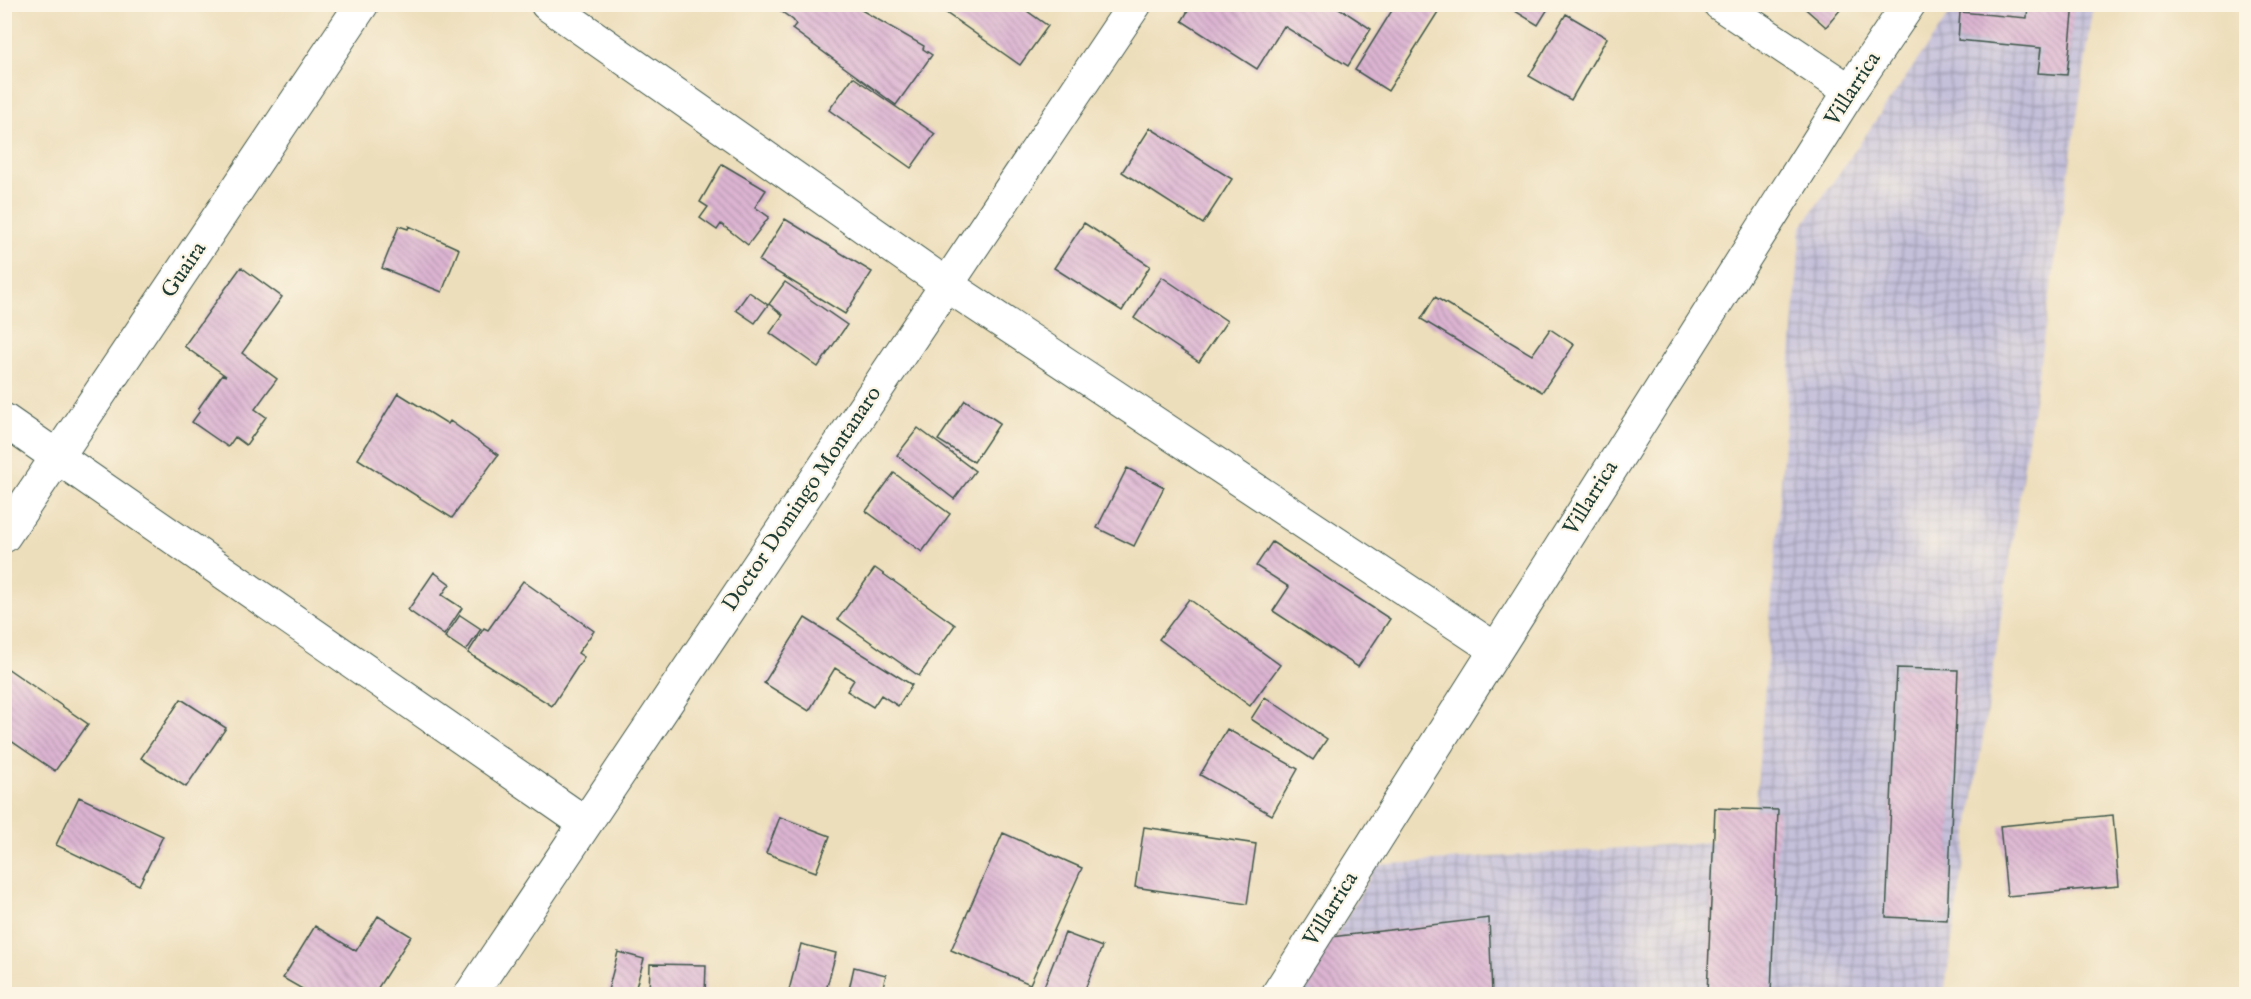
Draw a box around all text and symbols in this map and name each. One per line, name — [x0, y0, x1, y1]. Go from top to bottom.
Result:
street label: Villarrica — [1818, 46, 1888, 132]
street label: Guaira — [155, 236, 213, 303]
street label: Doctor Domingo Montanaro — [716, 381, 888, 617]
street label: Villarrica — [1557, 455, 1625, 541]
street label: Villarrica — [1297, 866, 1365, 952]

